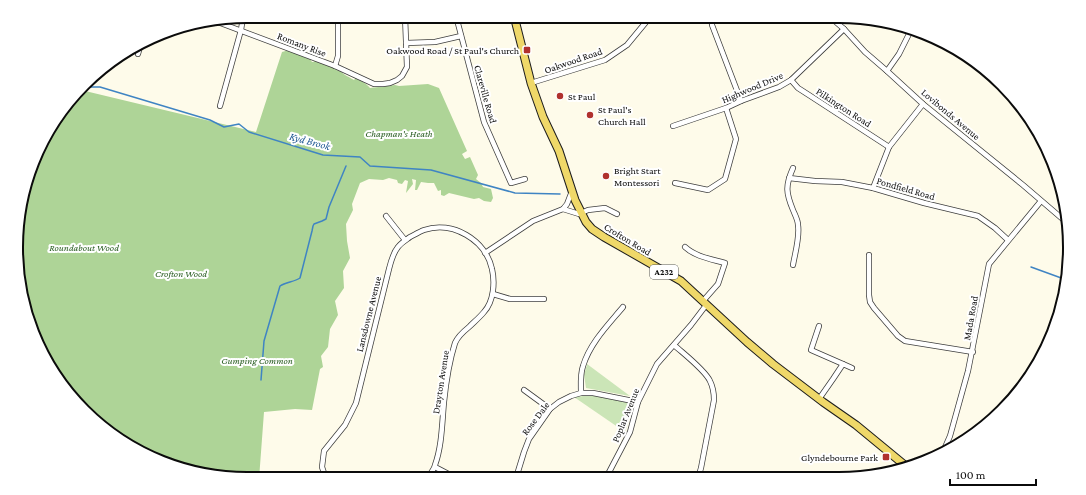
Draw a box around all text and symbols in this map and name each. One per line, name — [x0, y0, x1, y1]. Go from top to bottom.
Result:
street label: Romany Rise — [276, 30, 328, 59]
place label: Oakwood Road / St Paul's Church — [386, 45, 520, 56]
marker: Oakwood Road / St Paul's Church — [522, 45, 532, 55]
street label: Oakwood Road — [543, 45, 604, 76]
street label: Clareville Road — [472, 64, 499, 125]
street label: Highwood Drive — [720, 69, 785, 105]
street label: Pilkington Road — [814, 85, 874, 130]
street label: Lovibonds Avenue — [919, 87, 983, 142]
marker: St Paul — [555, 91, 565, 101]
place label: St Paul — [568, 91, 596, 102]
place label: St Paul's Church Hall — [598, 104, 646, 127]
marker: St Paul's Church Hall — [585, 110, 595, 120]
park label: Chapman's Heath — [365, 128, 433, 139]
water label: Kyd Brook — [288, 130, 333, 153]
place label: Bright Start Montessori — [614, 165, 661, 188]
marker: Bright Start Montessori — [601, 171, 611, 181]
street label: Pondfield Road — [875, 175, 937, 202]
street label: Crofton Road — [602, 221, 654, 258]
park label: Roundabout Wood — [49, 242, 119, 253]
road number: A232 — [650, 265, 678, 279]
park label: Crofton Wood — [155, 268, 207, 279]
street label: Lansdowne Avenue — [354, 275, 383, 353]
street label: Mada Road — [961, 294, 980, 341]
street label: Drayton Avenue — [430, 349, 451, 415]
park label: Gumping Common — [221, 355, 293, 366]
street label: Poplar Avenue — [610, 386, 641, 444]
street label: Rose Dale — [519, 399, 552, 437]
place label: Glyndebourne Park — [801, 452, 878, 463]
marker: Glyndebourne Park — [881, 452, 891, 462]
scale bar — [950, 461, 1036, 487]
text: 100 m — [956, 468, 986, 482]

